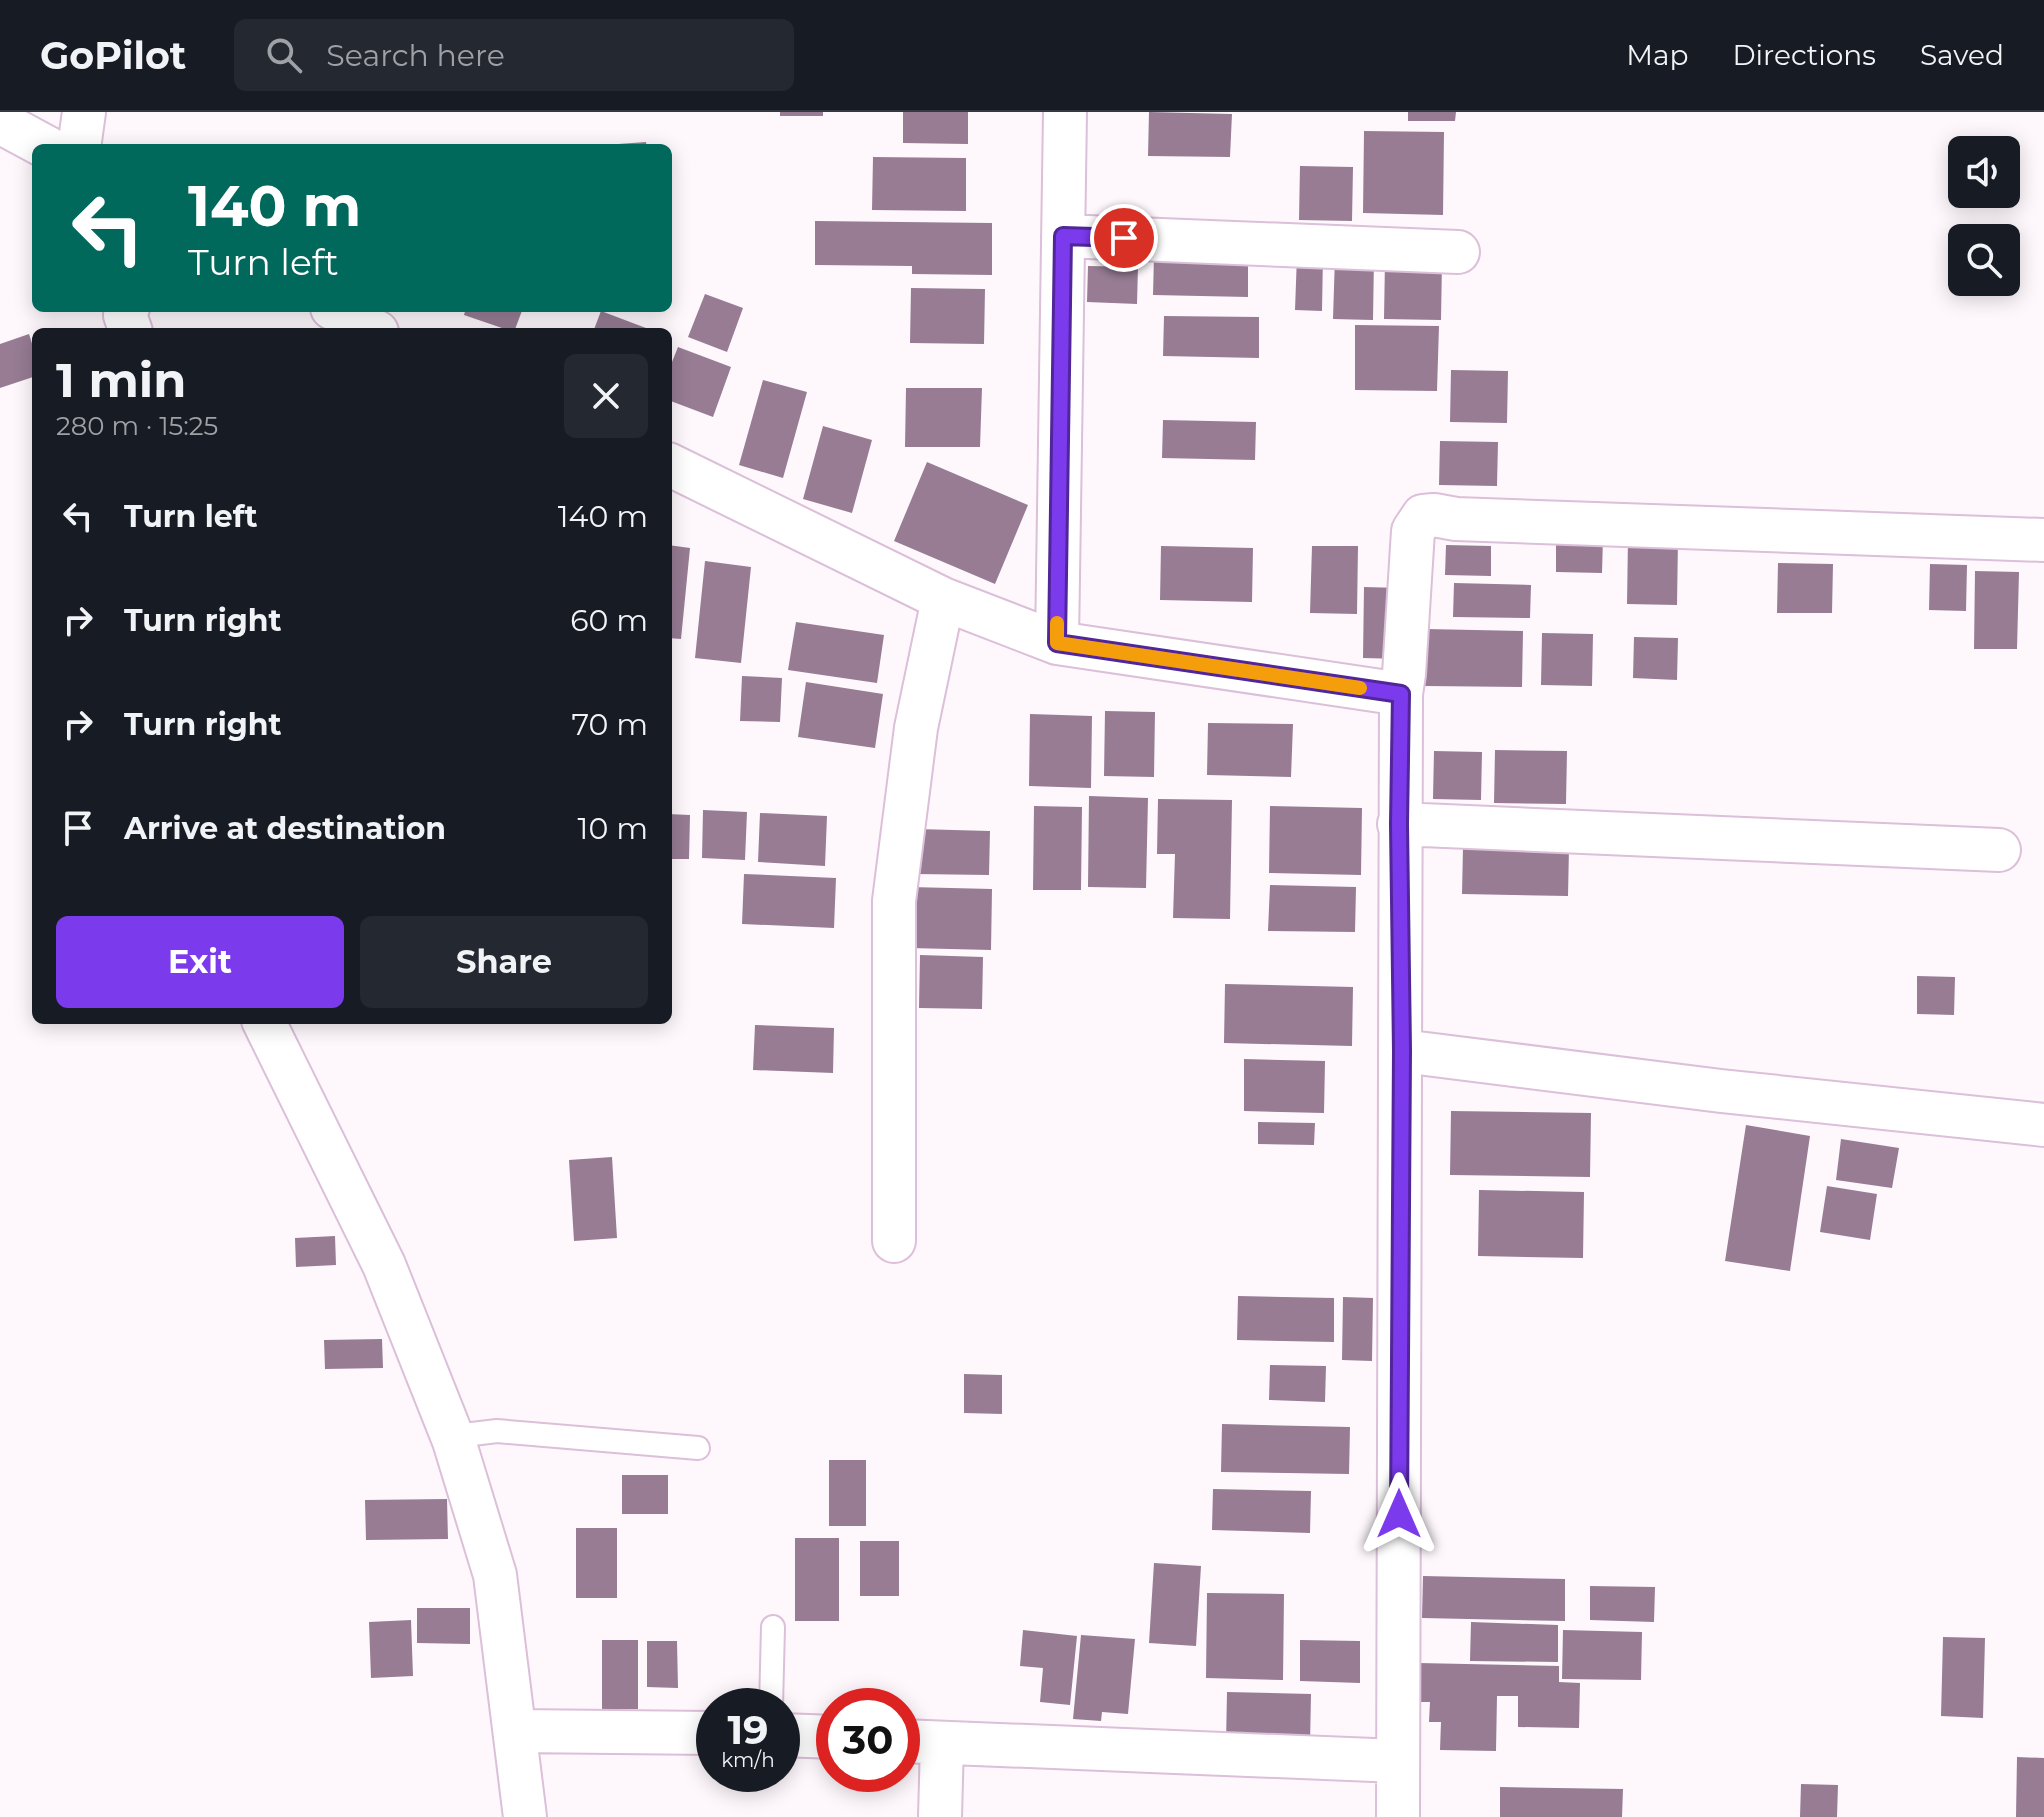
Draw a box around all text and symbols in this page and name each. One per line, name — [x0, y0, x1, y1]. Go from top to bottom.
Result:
search box — [234, 19, 794, 91]
text: GoPilot — [40, 32, 186, 79]
icon: search — [262, 33, 306, 77]
text: Search here — [326, 37, 505, 74]
text: Map — [1626, 38, 1688, 72]
text: Directions — [1732, 38, 1876, 72]
text: Saved — [1920, 38, 2004, 72]
map controls — [1948, 136, 2020, 296]
button: sound — [1948, 136, 2020, 208]
text: 140 m — [188, 172, 361, 240]
icon: left — [56, 176, 160, 280]
pin — [1090, 204, 1158, 272]
icon: arrive — [1102, 216, 1146, 260]
button: search — [1948, 224, 2020, 296]
text: Turn left — [188, 240, 339, 284]
text: 1 min — [56, 351, 186, 409]
button: close — [564, 354, 648, 438]
text: 280 m · 15:25 — [56, 410, 218, 442]
icon: left — [56, 494, 100, 538]
text: Turn left — [124, 498, 257, 535]
text: 140 m — [558, 498, 648, 535]
icon: right — [56, 598, 100, 642]
text: Turn right — [124, 602, 281, 639]
text: 60 m — [570, 602, 648, 639]
icon: right — [56, 702, 100, 746]
text: Turn right — [124, 706, 281, 743]
text: 70 m — [571, 706, 648, 743]
icon: arrive — [56, 806, 100, 850]
text: Arrive at destination — [124, 810, 446, 847]
text: 10 m — [578, 810, 648, 847]
button: Exit — [56, 916, 344, 1008]
button: Share — [360, 916, 648, 1008]
position arrow — [1357, 1472, 1441, 1556]
speed limit sign: 30 — [816, 1688, 920, 1792]
text: 19 — [727, 1705, 769, 1754]
text: km/h — [721, 1748, 775, 1772]

